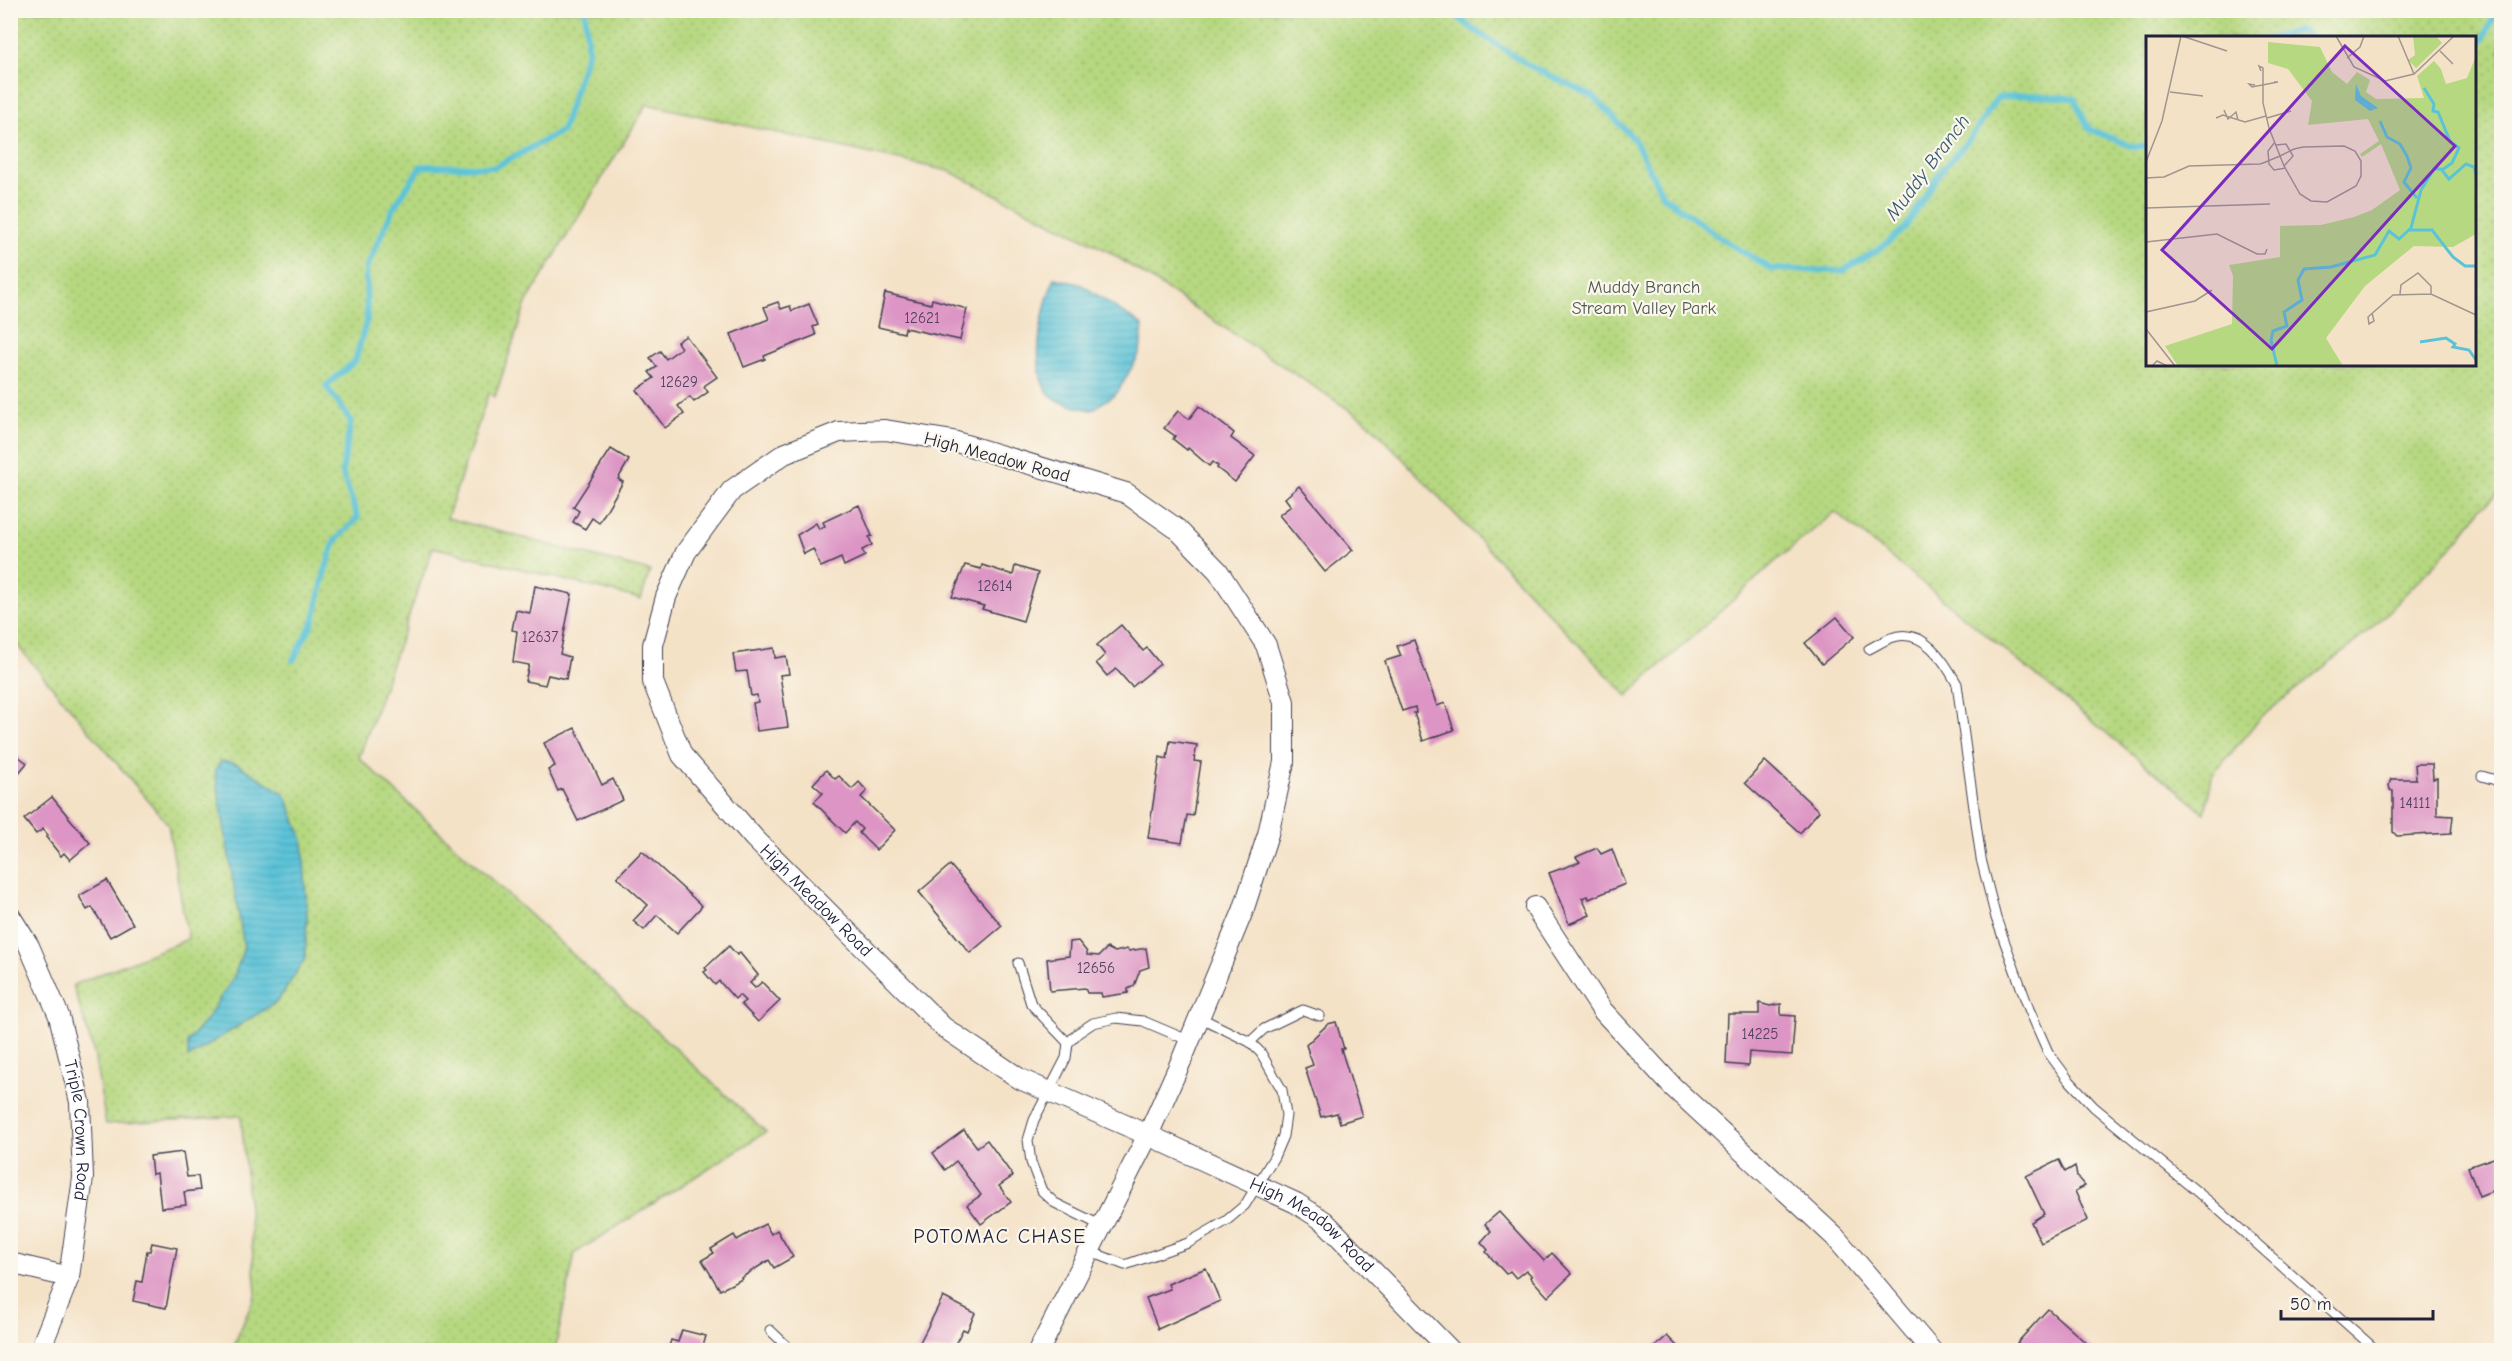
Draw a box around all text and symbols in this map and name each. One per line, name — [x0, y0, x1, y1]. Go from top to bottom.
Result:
inset map — [2146, 36, 2476, 366]
water label: Muddy Branch — [1880, 110, 1974, 225]
park label: Muddy Branch Stream Valley Park — [1572, 277, 1717, 319]
house number: 12621 — [904, 309, 940, 327]
house number: 12629 — [660, 373, 698, 391]
street label: High Meadow Road — [922, 428, 1072, 487]
house number: 12614 — [977, 577, 1013, 595]
house number: 12637 — [522, 628, 558, 646]
house number: 14111 — [2400, 794, 2431, 812]
street label: High Meadow Road — [755, 840, 877, 961]
house number: 12656 — [1077, 959, 1115, 977]
house number: 14225 — [1742, 1025, 1779, 1043]
street label: Triple Crown Road — [59, 1058, 93, 1202]
street label: High Meadow Road — [1246, 1173, 1378, 1277]
district label: POTOMAC CHASE — [913, 1225, 1087, 1248]
scale bar — [2281, 1283, 2432, 1321]
text: 50 m — [2290, 1294, 2332, 1315]

